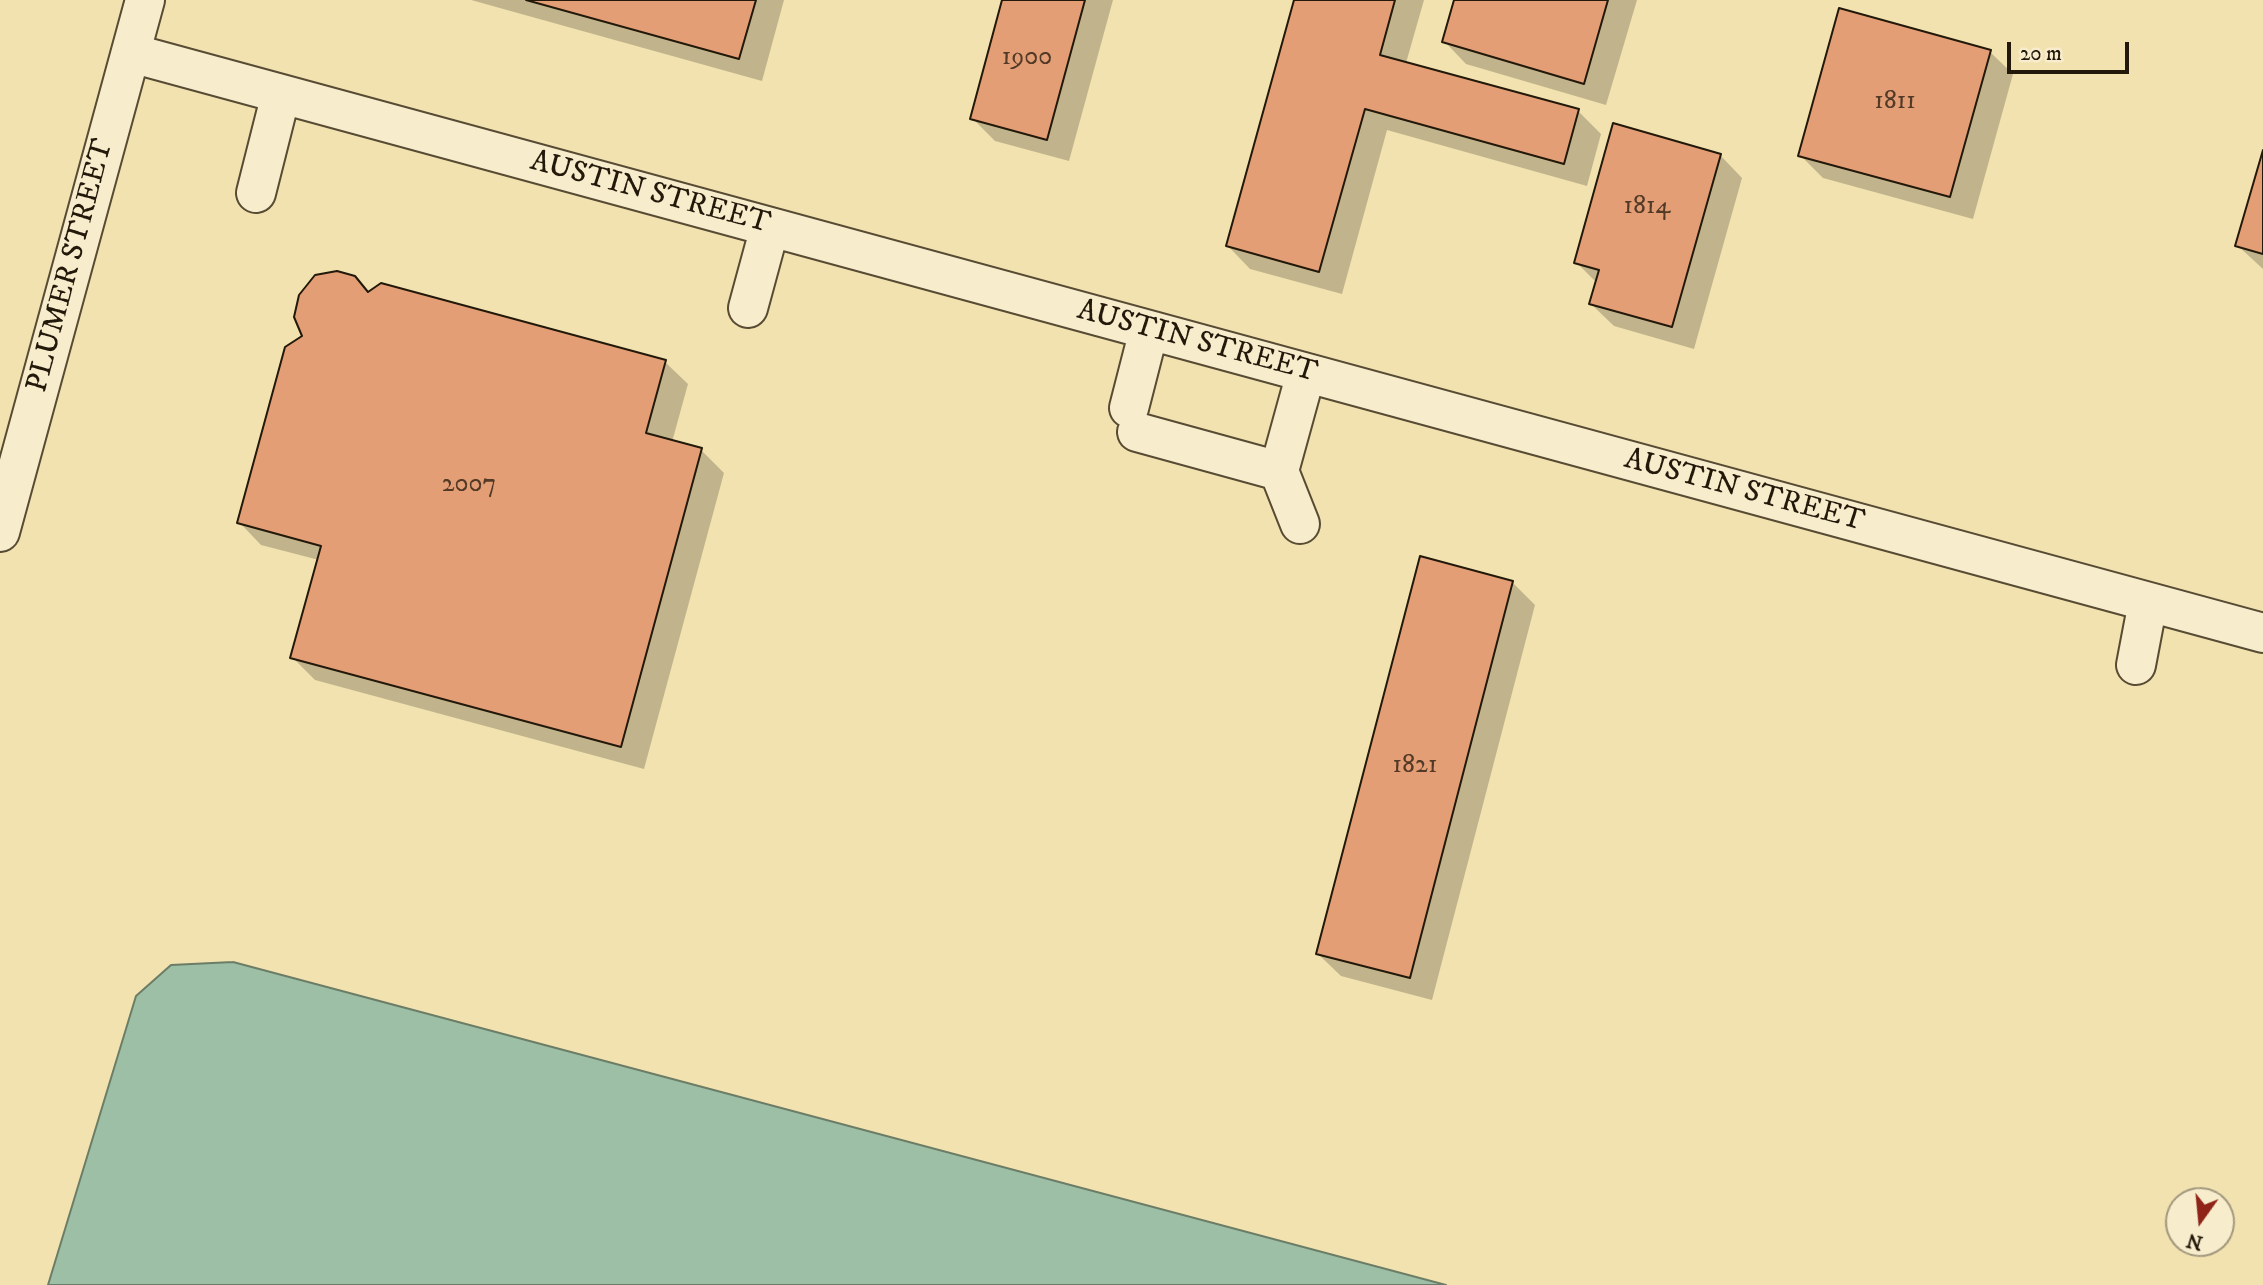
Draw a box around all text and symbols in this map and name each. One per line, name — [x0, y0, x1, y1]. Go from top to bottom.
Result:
scale bar — [2011, 28, 2134, 72]
text: 20 m — [2020, 41, 2062, 67]
house number: 1900 — [1002, 43, 1052, 75]
house number: 1811 — [1874, 87, 1916, 119]
street label: PLUMER STREET — [21, 135, 123, 397]
street label: AUSTIN STREET — [526, 145, 774, 243]
house number: 1814 — [1623, 192, 1671, 224]
street label: AUSTIN STREET — [1073, 294, 1321, 392]
street label: AUSTIN STREET — [1620, 443, 1868, 541]
house number: 2007 — [442, 470, 496, 502]
house number: 1821 — [1393, 751, 1437, 783]
north arrow — [2165, 1187, 2235, 1257]
text: N — [2184, 1228, 2205, 1254]

